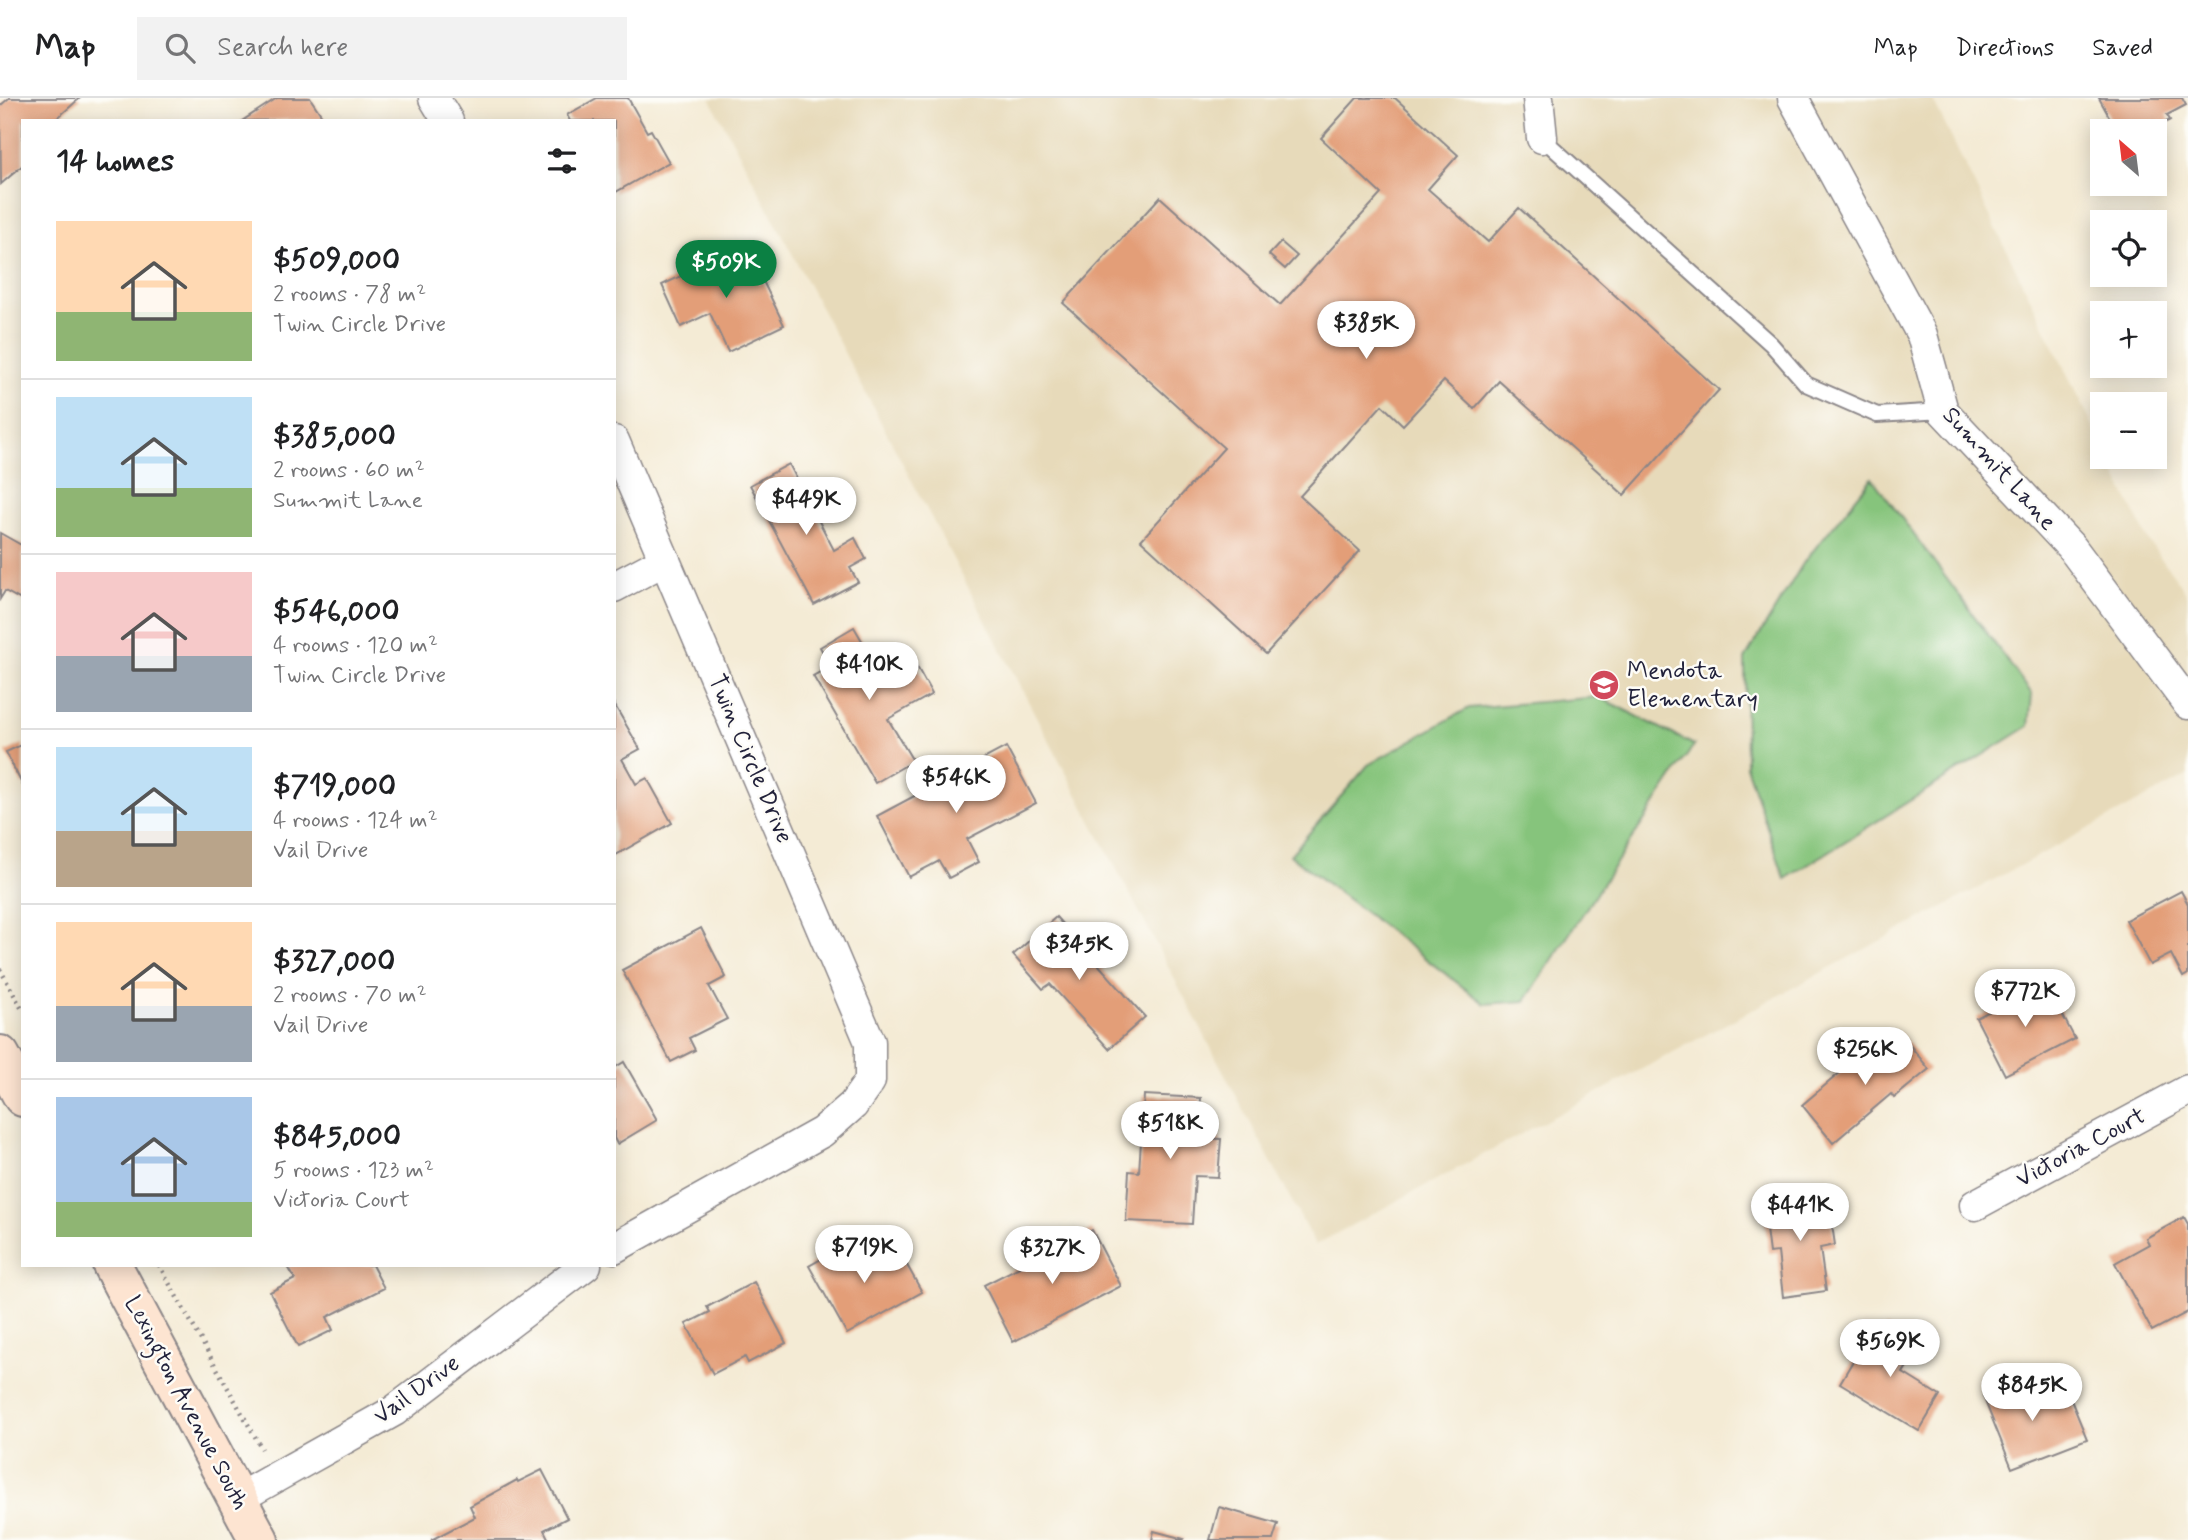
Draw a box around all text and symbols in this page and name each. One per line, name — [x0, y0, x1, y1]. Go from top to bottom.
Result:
search box — [137, 17, 627, 80]
text: Map — [35, 26, 95, 70]
icon: search — [161, 29, 199, 67]
text: Search here — [217, 31, 348, 65]
text: Map — [1874, 33, 1918, 64]
text: Directions — [1956, 33, 2054, 64]
text: Saved — [2092, 33, 2153, 64]
north arrow — [2090, 119, 2166, 196]
map controls — [2090, 119, 2167, 469]
text: 14 homes — [56, 142, 174, 181]
icon: filters — [543, 142, 581, 180]
button: locate — [2090, 210, 2167, 287]
pin: $509K — [677, 240, 775, 300]
text: $509,000 — [273, 241, 400, 280]
text: $509K — [692, 248, 760, 278]
icon: home — [112, 249, 196, 333]
text: 2 rooms · 78 m² — [273, 280, 426, 310]
button: + — [2090, 301, 2167, 378]
pin: $385K — [1317, 302, 1415, 361]
text: $385K — [1333, 309, 1399, 339]
text: Twin Circle Drive — [273, 310, 446, 340]
button: − — [2090, 392, 2167, 469]
street label: Summit Lane — [1935, 401, 2063, 538]
text: $385,000 — [273, 417, 396, 456]
icon: home — [112, 425, 196, 509]
text: 2 rooms · 60 m² — [273, 456, 425, 486]
pin: $449K — [757, 478, 855, 537]
text: $449K — [771, 485, 841, 515]
text: Summit Lane — [273, 486, 423, 516]
text: $546,000 — [273, 592, 399, 631]
icon: home — [112, 600, 196, 684]
text: 4 rooms · 120 m² — [273, 631, 438, 661]
pin: $410K — [820, 642, 918, 702]
text: $410K — [836, 650, 902, 680]
place label: Mendota Elementary — [1627, 656, 1758, 715]
text: Twin Circle Drive — [273, 661, 446, 691]
school or university icon: Mendota Elementary — [1587, 668, 1621, 702]
street label: Twin Circle Drive — [700, 670, 800, 848]
pin: $546K — [907, 756, 1005, 815]
text: $546K — [922, 763, 990, 793]
text: $719,000 — [273, 767, 396, 806]
icon: home — [112, 775, 196, 859]
text: 4 rooms · 124 m² — [273, 806, 438, 836]
text: Vail Drive — [273, 836, 368, 866]
pin: $345K — [1030, 922, 1128, 982]
text: $345K — [1046, 930, 1112, 960]
text: $327,000 — [273, 942, 395, 981]
icon: home — [112, 950, 196, 1034]
pin: $772K — [1976, 970, 2074, 1029]
text: $772K — [1991, 977, 2060, 1007]
text: 2 rooms · 70 m² — [273, 981, 427, 1011]
text: Vail Drive — [273, 1011, 368, 1041]
pin: $256K — [1816, 1028, 1914, 1087]
text: $256K — [1833, 1035, 1897, 1065]
street label: Victoria Court — [2011, 1101, 2151, 1195]
pin: $518K — [1121, 1102, 1219, 1161]
text: $518K — [1137, 1109, 1203, 1139]
text: $845,000 — [273, 1117, 401, 1156]
icon: home — [112, 1125, 196, 1209]
text: 5 rooms · 123 m² — [273, 1156, 434, 1186]
pin: $441K — [1751, 1184, 1849, 1243]
text: Victoria Court — [273, 1186, 410, 1216]
text: $441K — [1767, 1191, 1833, 1221]
pin: $719K — [815, 1226, 913, 1285]
pin: $327K — [1003, 1226, 1101, 1286]
text: $719K — [831, 1233, 897, 1263]
text: $327K — [1019, 1234, 1085, 1264]
street label: Lexington Avenue South — [114, 1291, 256, 1517]
pin: $569K — [1841, 1320, 1939, 1379]
text: $569K — [1856, 1327, 1924, 1357]
street label: Vail Drive — [368, 1348, 466, 1432]
pin: $845K — [1983, 1364, 2081, 1423]
text: $845K — [1997, 1371, 2067, 1401]

